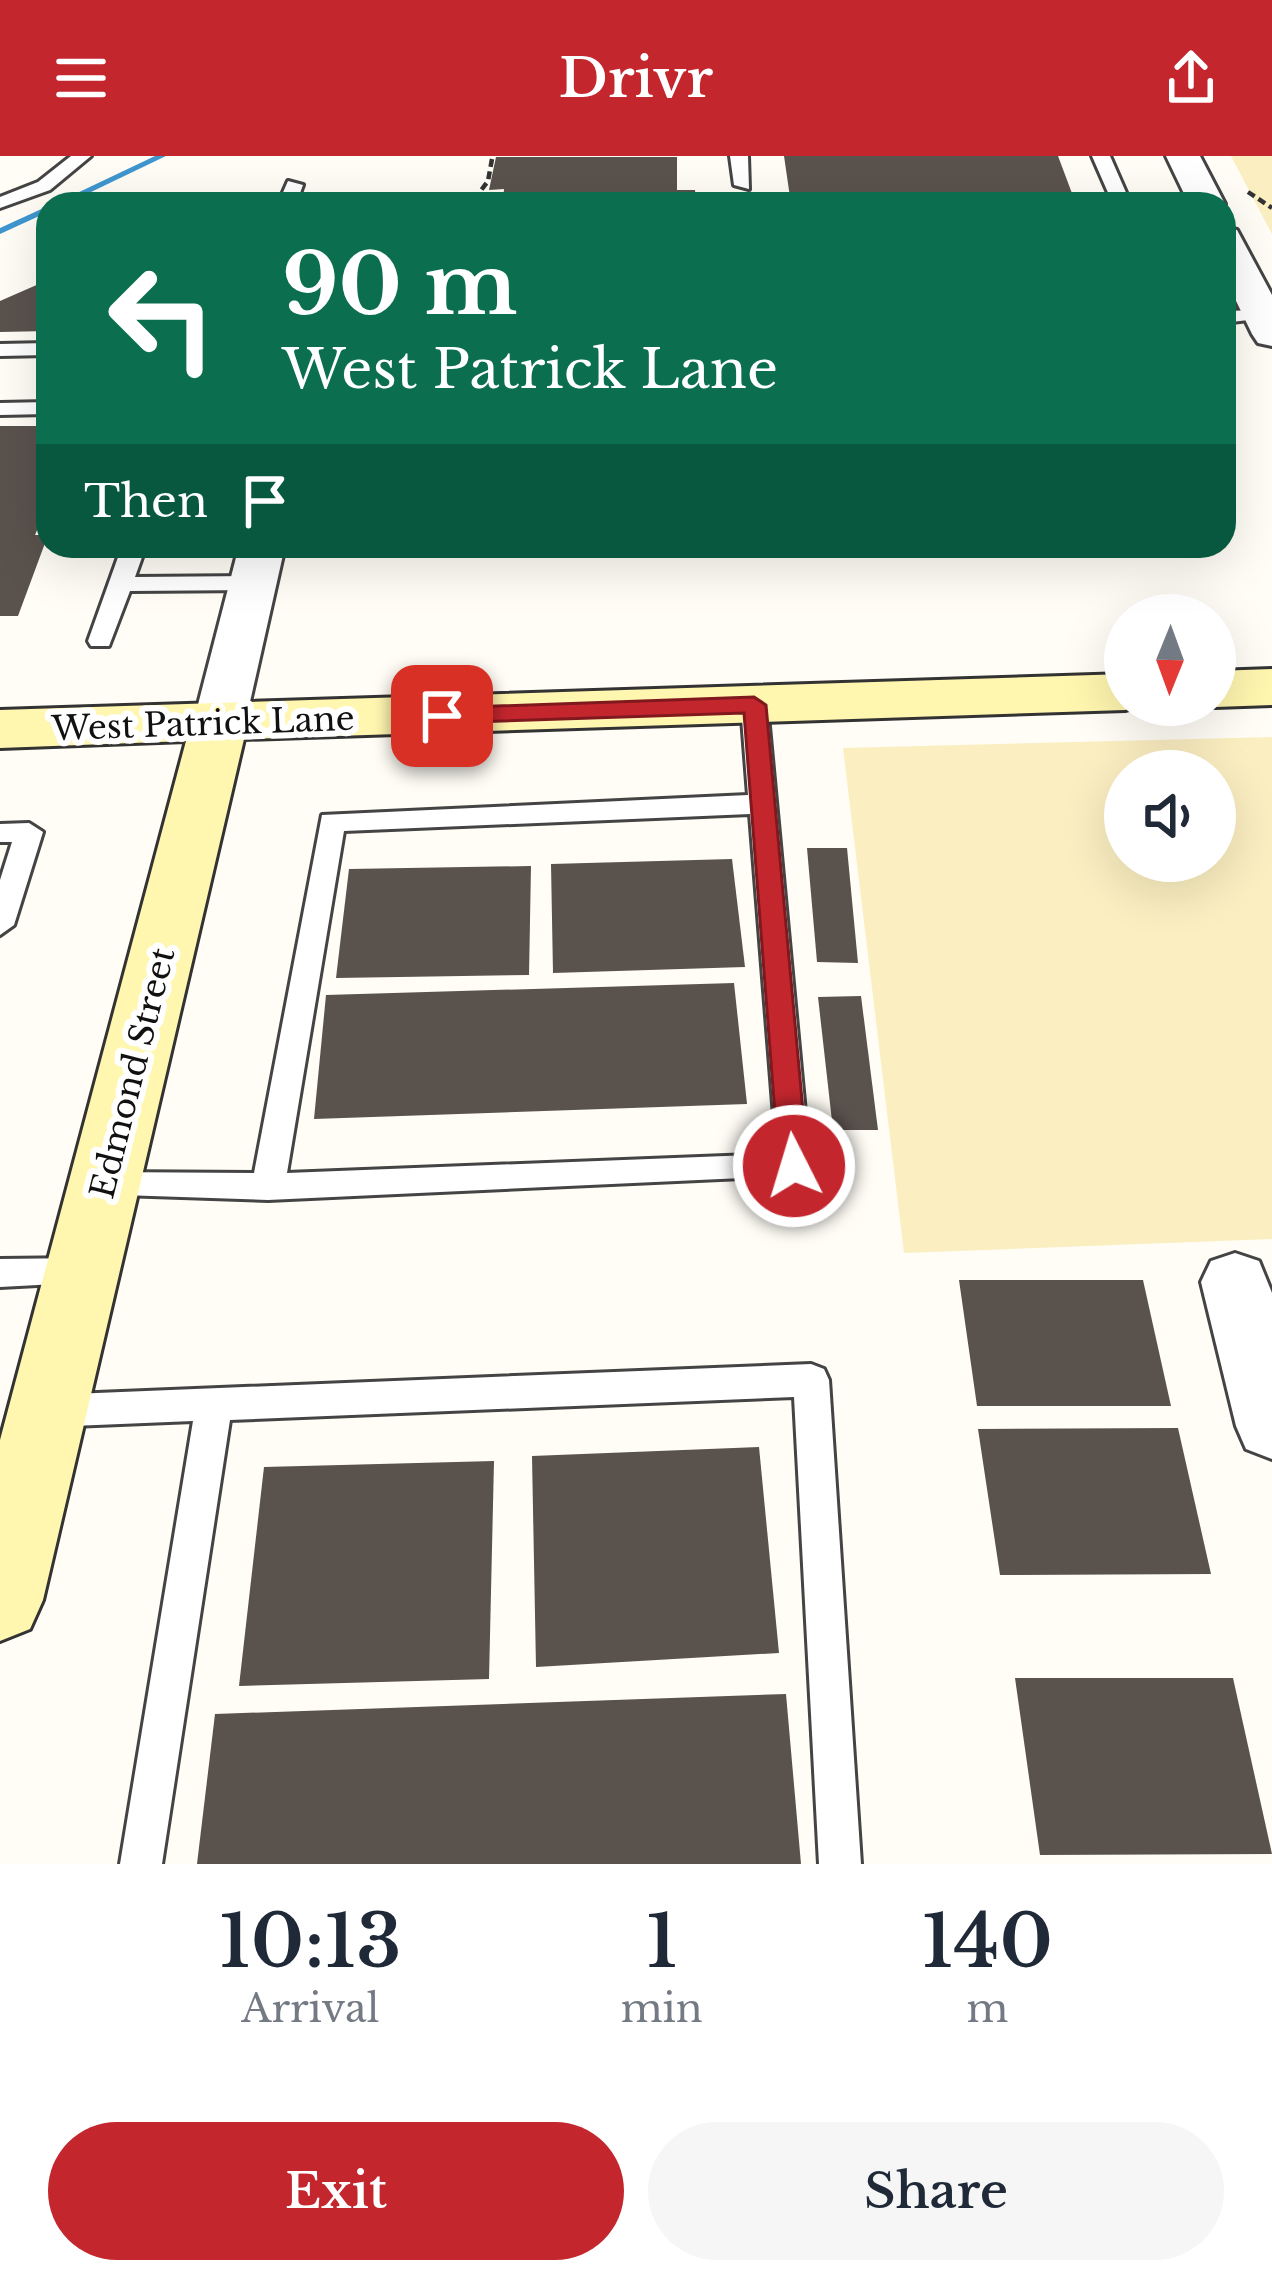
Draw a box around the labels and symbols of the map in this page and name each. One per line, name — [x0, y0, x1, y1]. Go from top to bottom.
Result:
north arrow — [1104, 594, 1236, 726]
pin — [391, 665, 493, 767]
street label: West Patrick Lane — [50, 698, 355, 749]
street label: Edmond Street — [82, 943, 184, 1203]
position arrow — [731, 1103, 857, 1229]

